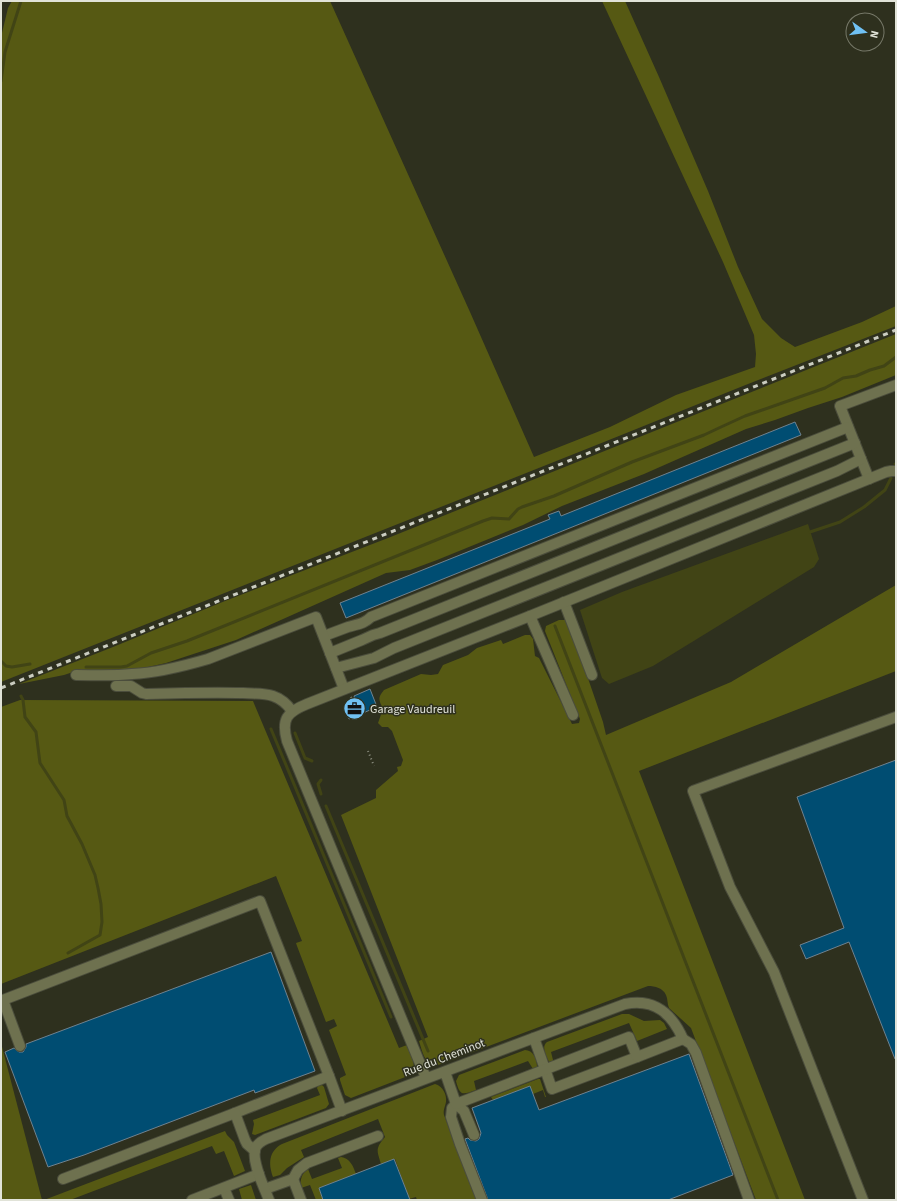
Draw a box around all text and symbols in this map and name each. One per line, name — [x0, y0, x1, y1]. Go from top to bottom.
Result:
north arrow — [845, 12, 885, 52]
text: N — [866, 29, 882, 40]
office icon: Garage Vaudreuil — [342, 696, 368, 722]
place label: Garage Vaudreuil — [370, 701, 455, 718]
street label: Rue du Cheminot — [401, 1035, 487, 1081]

